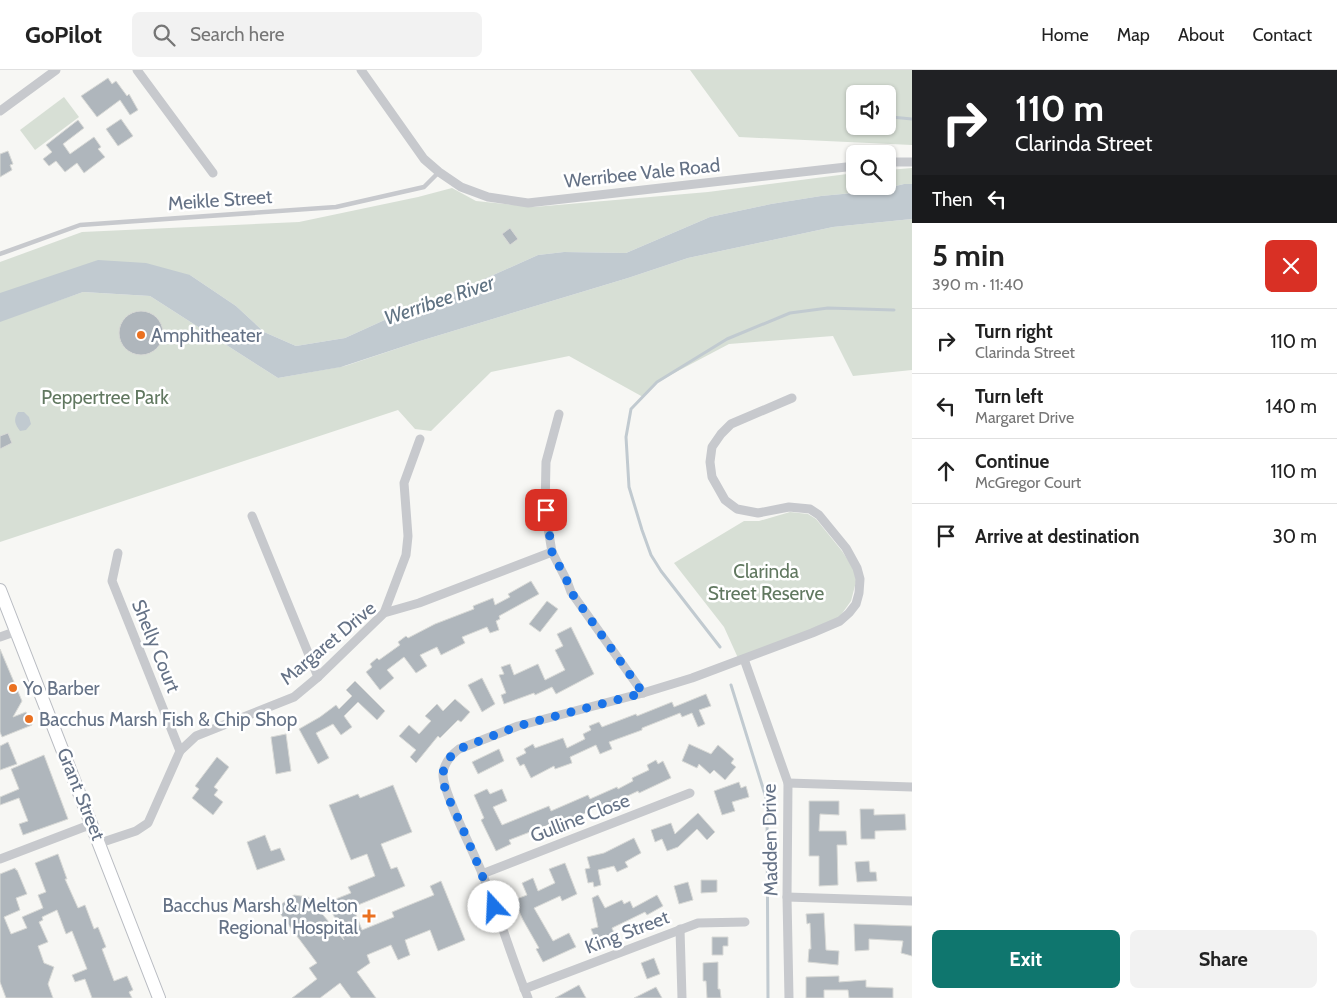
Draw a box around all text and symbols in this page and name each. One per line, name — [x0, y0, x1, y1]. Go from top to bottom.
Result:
search box — [132, 12, 482, 57]
text: GoPilot — [25, 20, 102, 49]
icon: search — [150, 21, 178, 49]
text: Search here — [190, 23, 284, 46]
text: Home — [1041, 24, 1089, 46]
text: Map — [1117, 24, 1150, 46]
text: About — [1178, 24, 1224, 46]
text: Contact — [1252, 24, 1312, 46]
map controls — [846, 85, 896, 195]
button: sound — [846, 85, 896, 135]
text: 110 m — [1015, 87, 1104, 130]
icon: right — [932, 90, 997, 155]
text: Clarinda Street — [1015, 130, 1152, 157]
button: search — [846, 145, 896, 195]
street label: Werribee Vale Road — [563, 153, 721, 193]
street label: Meikle Street — [167, 185, 274, 215]
icon: left — [983, 185, 1011, 213]
text: Then — [932, 188, 973, 211]
text: 5 min — [932, 237, 1005, 274]
button: close — [1265, 240, 1317, 292]
water label: Werribee River — [381, 270, 498, 330]
text: 390 m · 11:40 — [932, 275, 1024, 294]
text: Turn right — [975, 320, 1053, 343]
place label: Amphitheater — [151, 324, 262, 347]
icon: right — [932, 327, 960, 355]
marker: Amphitheater — [135, 329, 147, 341]
text: 110 m — [1270, 330, 1317, 353]
text: Clarinda Street — [975, 343, 1075, 362]
text: Turn left — [975, 385, 1043, 408]
park label: Peppertree Park — [41, 386, 169, 409]
icon: left — [932, 392, 960, 420]
text: 140 m — [1266, 395, 1317, 418]
text: Margaret Drive — [975, 408, 1074, 427]
text: Continue — [975, 450, 1049, 473]
icon: ahead — [932, 457, 960, 485]
text: 110 m — [1270, 460, 1317, 483]
text: McGregor Court — [975, 473, 1081, 492]
pin — [525, 489, 567, 531]
icon: arrive — [532, 496, 560, 524]
icon: arrive — [932, 522, 960, 550]
text: Arrive at destination — [975, 525, 1139, 548]
text: 30 m — [1273, 525, 1317, 548]
park label: Clarinda Street Reserve — [708, 560, 824, 605]
street label: Shelly Court — [127, 596, 185, 696]
street label: Margaret Drive — [276, 596, 381, 690]
place label: Yo Barber — [22, 677, 100, 700]
marker: Yo Barber — [7, 682, 19, 694]
place label: Bacchus Marsh Fish & Chip Shop — [39, 708, 297, 731]
marker: Bacchus Marsh Fish & Chip Shop — [23, 713, 35, 725]
street label: Grant Street — [52, 744, 110, 844]
street label: Madden Drive — [758, 783, 782, 897]
street label: Gulline Close — [527, 788, 633, 847]
position arrow — [467, 880, 519, 932]
place label: Bacchus Marsh & Melton Regional Hospital — [163, 894, 359, 939]
street label: King Street — [582, 905, 673, 959]
marker: Bacchus Marsh & Melton Regional Hospital — [362, 909, 376, 923]
button: Exit — [932, 930, 1120, 988]
button: Share — [1130, 930, 1317, 988]

